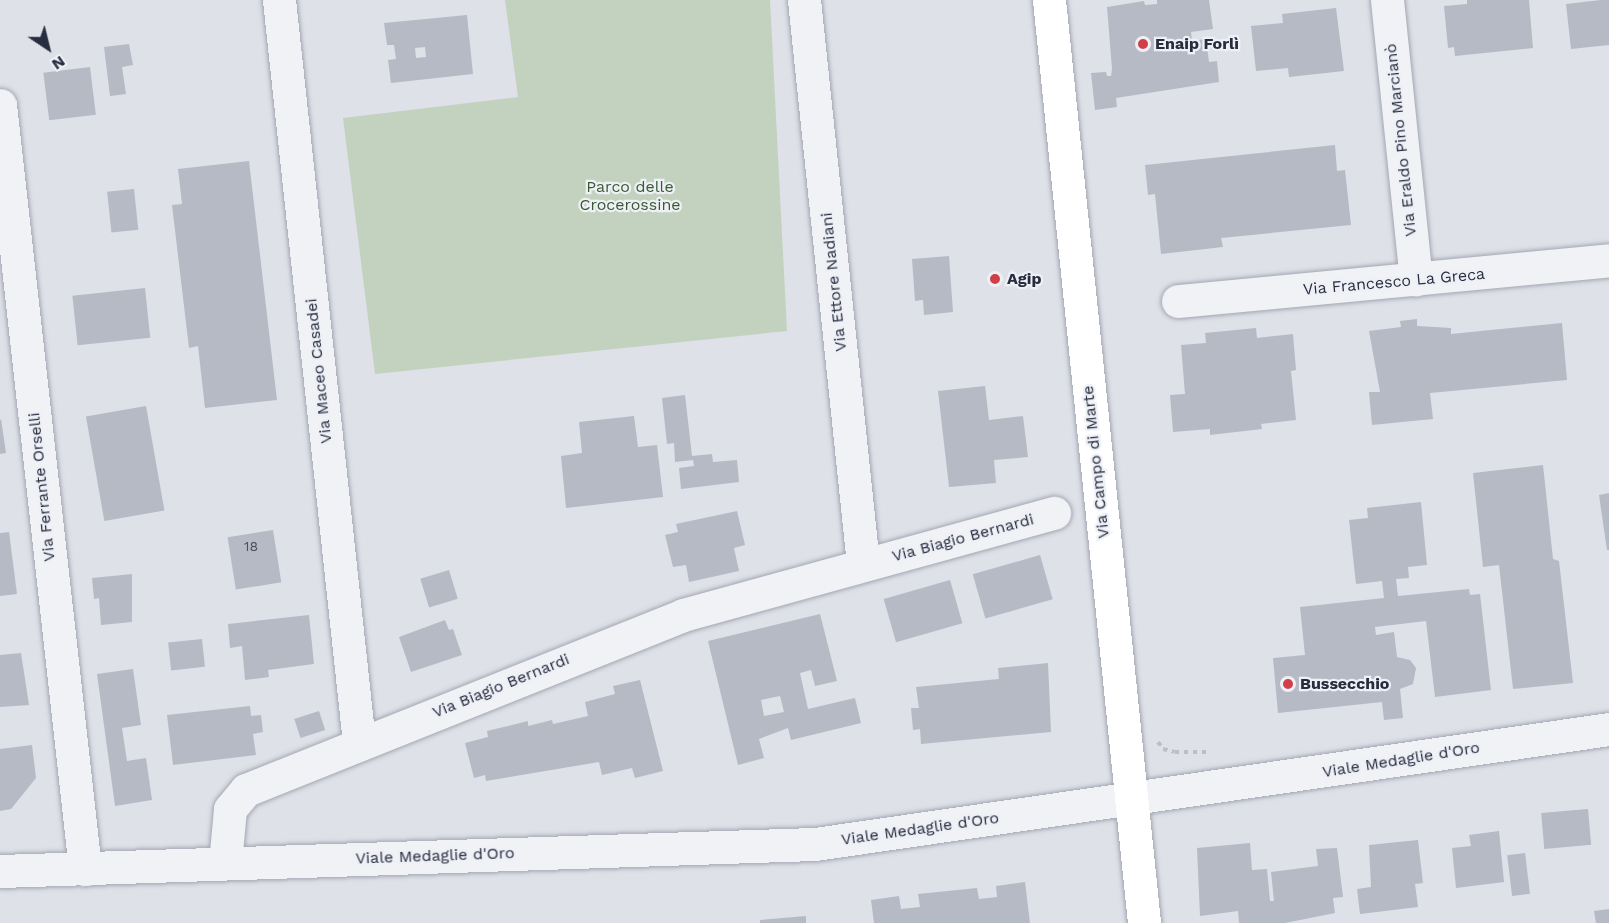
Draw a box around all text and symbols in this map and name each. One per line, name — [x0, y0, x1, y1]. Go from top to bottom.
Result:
north arrow — [18, 18, 78, 78]
place label: Enaip Forlì — [1155, 34, 1239, 54]
marker: Enaip Forlì — [1136, 37, 1150, 51]
street label: Via Eraldo Pino Marcianò — [1381, 42, 1421, 238]
text: N — [48, 52, 69, 74]
park label: Parco delle Crocerossine — [579, 177, 681, 215]
street label: Via Ettore Nadiani — [817, 211, 851, 353]
street label: Via Francesco La Greca — [1302, 264, 1486, 300]
place label: Agip — [1007, 269, 1041, 289]
marker: Agip — [988, 272, 1002, 286]
street label: Via Maceo Casadei — [302, 297, 336, 445]
street label: Via Campo di Marte — [1078, 384, 1114, 540]
street label: Via Ferrante Orselli — [25, 411, 59, 563]
street label: Via Biagio Bernardi — [890, 510, 1036, 566]
house number: 18 — [244, 538, 258, 554]
street label: Via Biagio Bernardi — [430, 650, 572, 722]
place label: Bussecchio — [1300, 674, 1389, 694]
marker: Bussecchio — [1281, 677, 1295, 691]
street label: Viale Medaglie d'Oro — [1321, 738, 1481, 782]
street label: Viale Medaglie d'Oro — [840, 808, 1000, 850]
street label: Viale Medaglie d'Oro — [355, 844, 515, 868]

